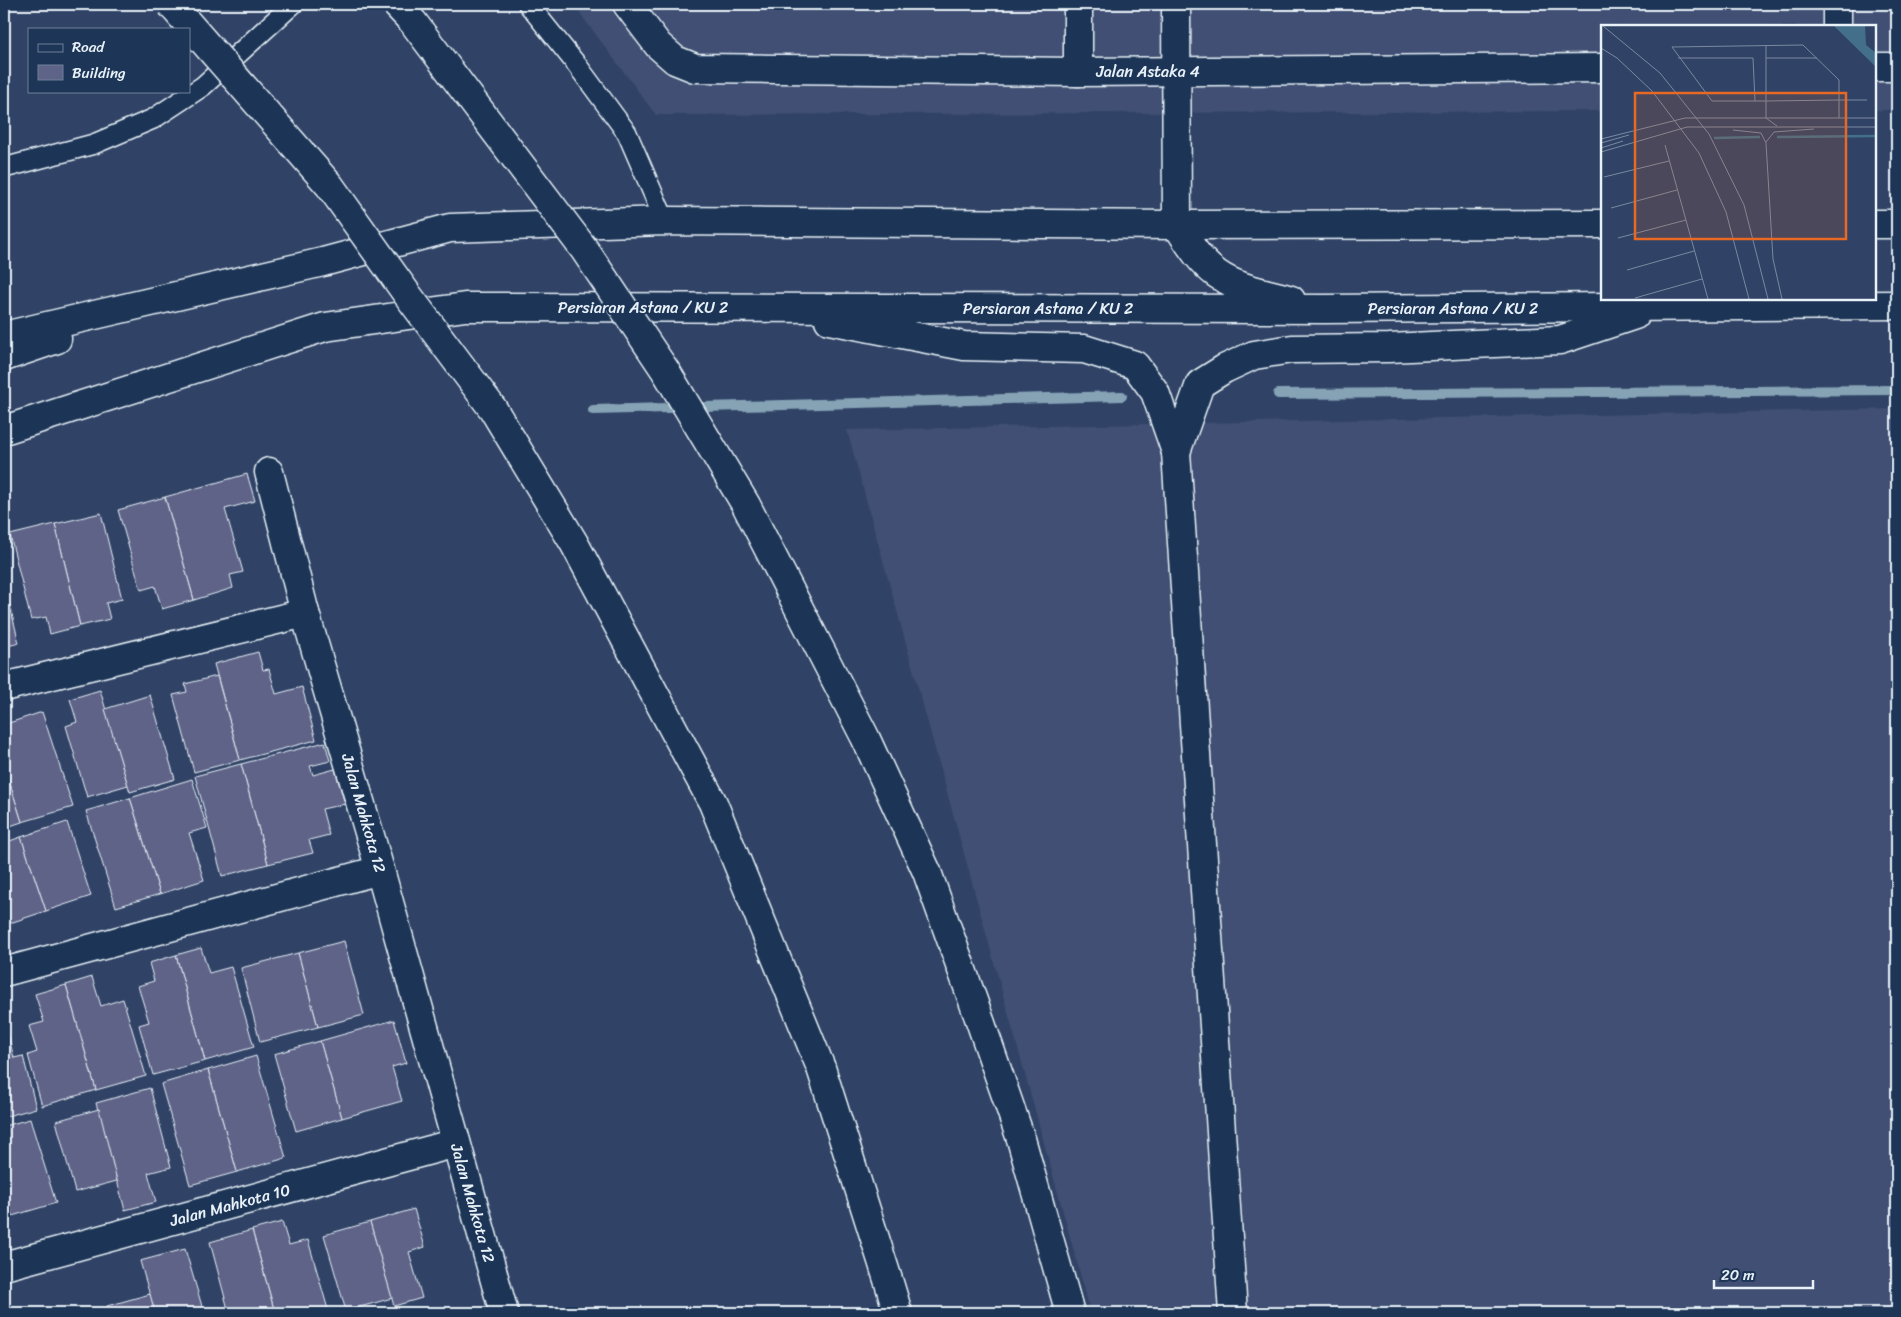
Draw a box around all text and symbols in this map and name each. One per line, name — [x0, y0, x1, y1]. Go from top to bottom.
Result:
inset map — [1601, 25, 1876, 300]
legend — [28, 28, 190, 92]
text: Road — [72, 34, 105, 60]
street label: Jalan Astaka 4 — [1095, 57, 1200, 86]
text: Building — [72, 60, 126, 86]
street label: Persiaran Astana / KU 2 — [558, 293, 728, 322]
street label: Persiaran Astana / KU 2 — [963, 294, 1133, 323]
street label: Persiaran Astana / KU 2 — [1368, 294, 1538, 323]
street label: Jalan Mahkota 12 — [333, 749, 395, 876]
street label: Jalan Mahkota 12 — [442, 1139, 504, 1266]
street label: Jalan Mahkota 10 — [165, 1175, 294, 1235]
scale bar — [1714, 1257, 1812, 1289]
text: 20 m — [1721, 1262, 1755, 1288]

